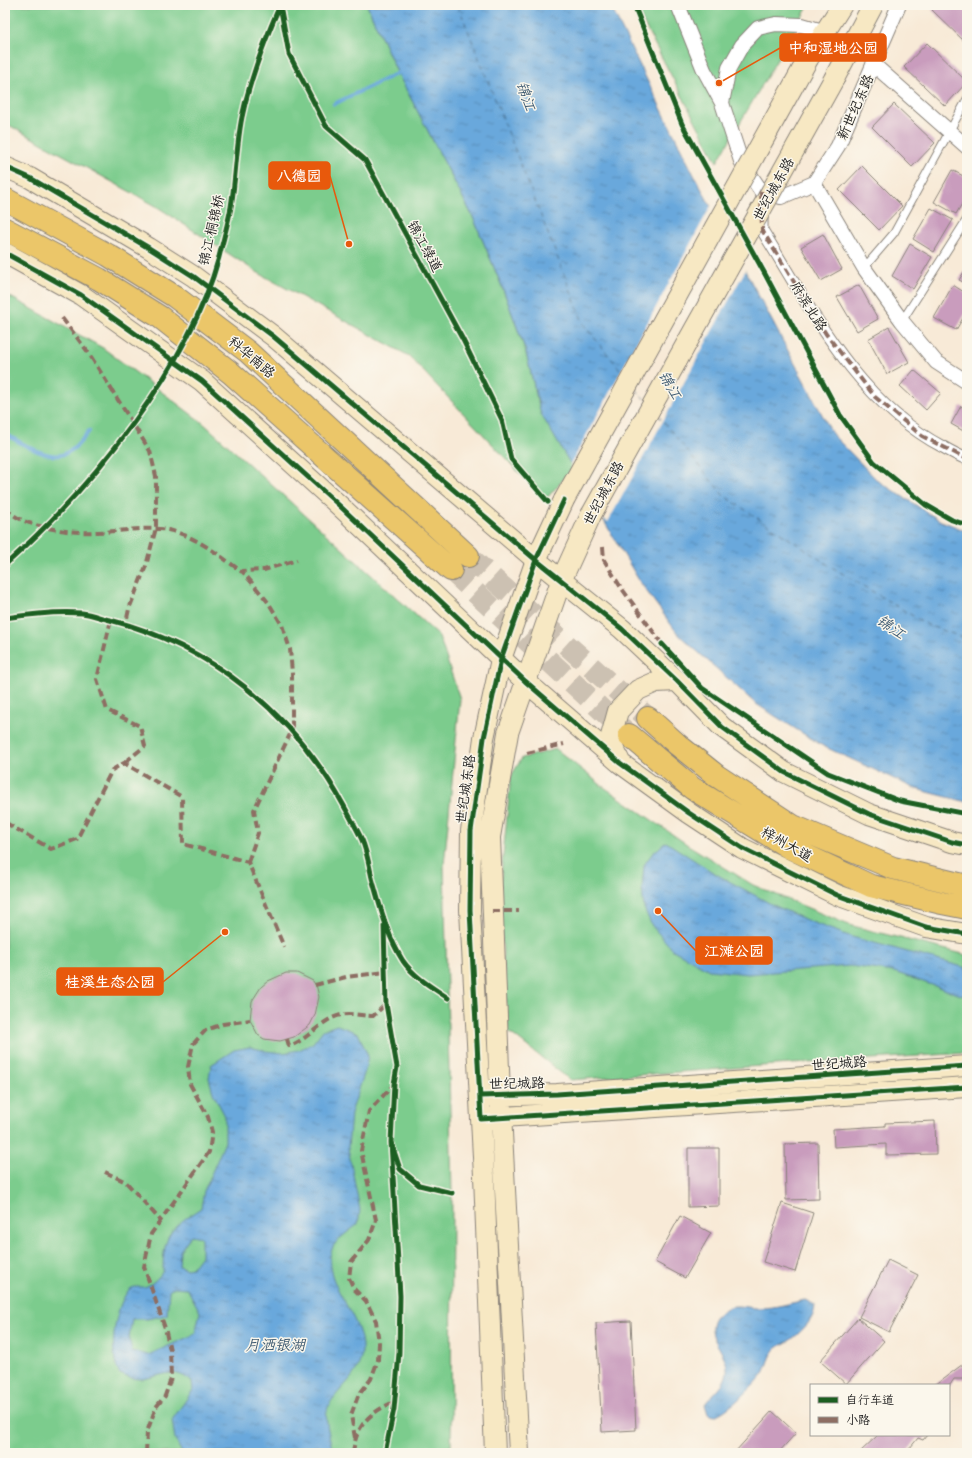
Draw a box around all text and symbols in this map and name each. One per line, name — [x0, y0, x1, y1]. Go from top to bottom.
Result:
callout: 中和湿地公园 — [780, 34, 886, 61]
text: 中和湿地公园 — [788, 39, 878, 57]
street label: 新世纪东路 — [833, 72, 877, 143]
water label: 锦江 — [512, 79, 540, 114]
street label: 世纪城东路 — [749, 155, 798, 224]
callout: 八德园 — [269, 162, 330, 189]
text: 八德园 — [276, 167, 322, 185]
street label: 锦江·桐锦桥 — [195, 193, 228, 267]
street label: 锦江绿道 — [404, 218, 446, 275]
street label: 府滨北路 — [787, 278, 831, 335]
street label: 科华南路 — [225, 333, 279, 382]
water label: 锦江 — [655, 368, 686, 403]
street label: 世纪城东路 — [580, 458, 627, 528]
water label: 锦江 — [874, 611, 909, 643]
street label: 世纪城东路 — [452, 753, 479, 825]
street label: 梓州大道 — [758, 823, 815, 865]
callout: 江滩公园 — [696, 937, 772, 964]
text: 江滩公园 — [704, 942, 764, 960]
callout: 桂溪生态公园 — [57, 968, 163, 995]
text: 桂溪生态公园 — [65, 973, 155, 991]
street label: 世纪城路 — [811, 1053, 868, 1074]
street label: 世纪城路 — [489, 1075, 545, 1092]
water label: 月洒银湖 — [245, 1336, 307, 1354]
legend — [810, 1384, 950, 1436]
text: 自行车道 — [846, 1393, 894, 1407]
text: 小路 — [846, 1413, 870, 1427]

